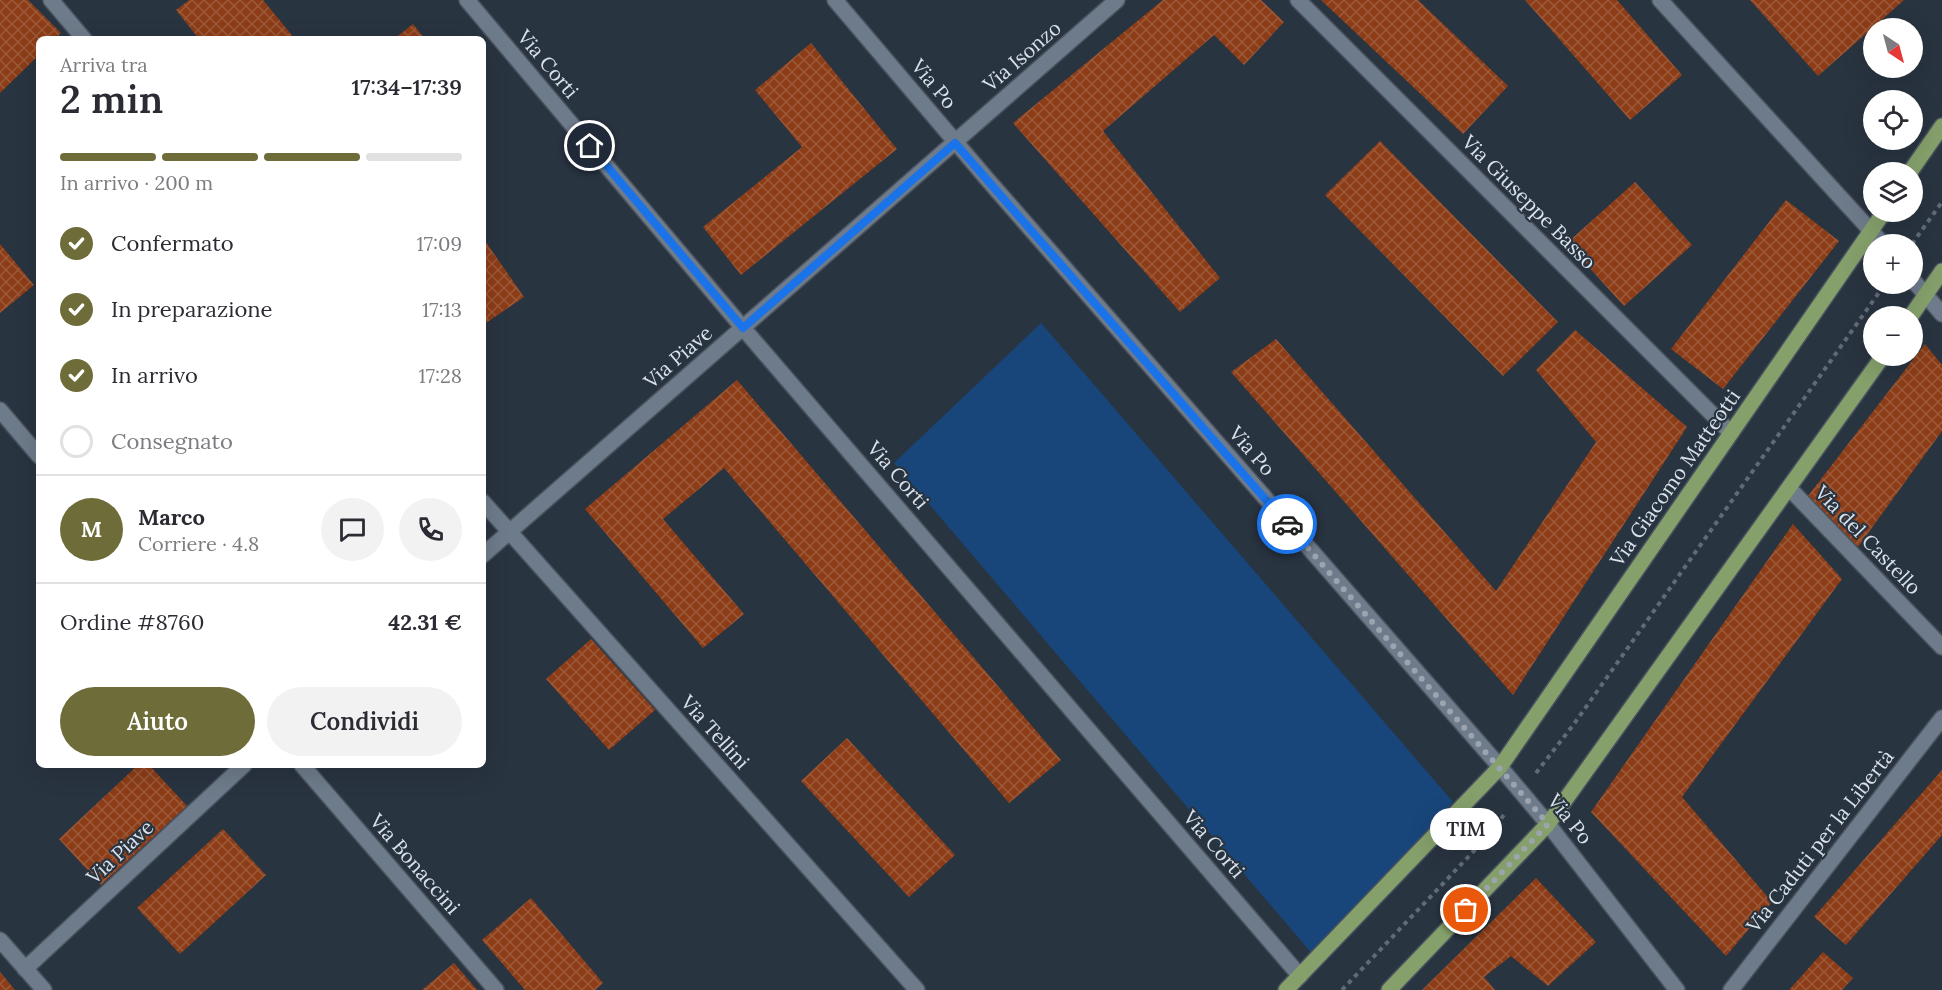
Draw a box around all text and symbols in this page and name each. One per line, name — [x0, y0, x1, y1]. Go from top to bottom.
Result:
street label: Via Isonzo — [977, 15, 1066, 97]
north arrow — [1863, 18, 1923, 78]
map controls — [1863, 18, 1923, 366]
street label: Via Corti — [512, 24, 584, 103]
text: Arriva tra — [60, 52, 148, 77]
street label: Via Po — [906, 53, 962, 114]
text: 17:34–17:39 — [352, 73, 462, 101]
text: 2 min — [60, 74, 163, 124]
button: locate — [1863, 90, 1923, 150]
pin — [564, 120, 615, 171]
icon: home — [573, 129, 606, 162]
street label: Via Giuseppe Basso — [1456, 129, 1602, 274]
button: layers — [1863, 162, 1923, 222]
text: In arrivo · 200 m — [60, 170, 213, 195]
icon: check — [60, 227, 93, 260]
text: Confermato — [111, 229, 234, 257]
text: 17:09 — [417, 231, 462, 256]
button: + — [1863, 234, 1923, 294]
icon: check — [60, 293, 93, 326]
text: In preparazione — [111, 295, 273, 323]
text: 17:13 — [422, 297, 462, 322]
button: − — [1863, 306, 1923, 366]
street label: Via Piave — [638, 320, 717, 394]
icon: check — [60, 359, 93, 392]
text: In arrivo — [111, 361, 198, 389]
text: 17:28 — [419, 363, 462, 388]
street label: Via Giacomo Matteotti — [1604, 384, 1745, 572]
street label: Via Po — [1223, 420, 1281, 481]
text: Consegnato — [111, 427, 233, 455]
street label: Via Corti — [861, 435, 935, 514]
street label: Via del Castello — [1809, 479, 1927, 599]
courier — [1257, 494, 1317, 554]
button: chat — [321, 498, 384, 561]
button: phone — [399, 498, 462, 561]
text: Marco — [138, 503, 205, 531]
icon: car — [1271, 508, 1304, 541]
text: M — [81, 515, 102, 543]
text: Corriere · 4.8 — [138, 531, 259, 556]
text: Ordine #8760 — [60, 608, 204, 636]
text: 42.31 € — [388, 608, 462, 636]
button: Aiuto — [60, 687, 255, 756]
button: Condividi — [267, 687, 462, 756]
street label: Via Tellini — [675, 689, 755, 774]
street label: Via Caduti per la Libertà — [1740, 744, 1899, 938]
street label: Via Po — [1542, 788, 1598, 849]
street label: Via Corti — [1177, 804, 1251, 883]
street label: Via Bonaccini — [364, 808, 466, 919]
callout: TIM — [1430, 808, 1502, 850]
street label: Via Piave — [80, 814, 159, 890]
text: TIM — [1446, 816, 1486, 841]
pin — [1440, 884, 1491, 935]
icon: bag — [1449, 893, 1482, 926]

